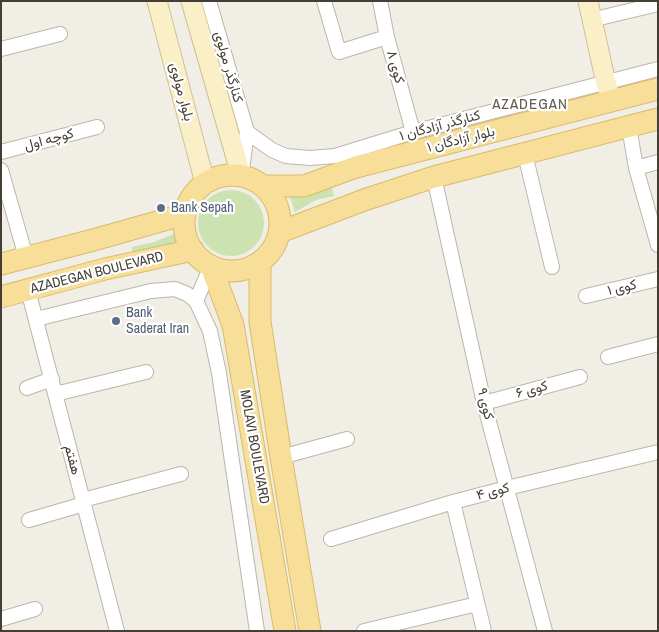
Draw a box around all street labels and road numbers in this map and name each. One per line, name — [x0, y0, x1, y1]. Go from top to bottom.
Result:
street label: کنارگذر مولوی — [210, 29, 246, 105]
street label: کوی ۸ — [383, 49, 407, 85]
street label: بلوار مولوی — [165, 61, 197, 123]
street label: کنارگذر آزادگان ۱ — [398, 107, 482, 145]
street label: بلوار آزادگان ۱ — [425, 123, 497, 157]
street label: کوچه اول — [22, 125, 76, 155]
street label: AZADEGAN BOULEVARD — [29, 248, 165, 298]
street label: کوی ۱ — [606, 276, 638, 300]
street label: کوی ۶ — [514, 378, 550, 402]
street label: کوی ۹ — [473, 386, 497, 422]
street label: MOLAVI BOULEVARD — [236, 389, 272, 505]
street label: هفتم — [60, 443, 84, 477]
street label: کوی ۴ — [475, 480, 511, 504]

